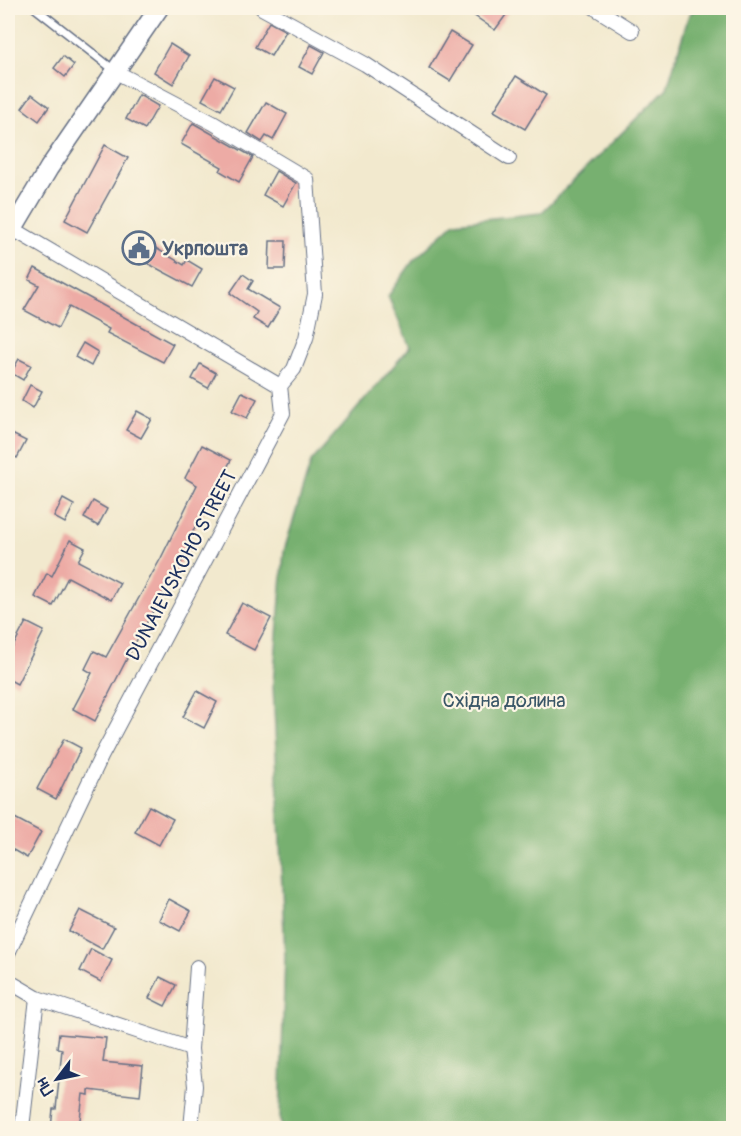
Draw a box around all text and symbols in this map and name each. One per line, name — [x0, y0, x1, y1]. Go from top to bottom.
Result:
public building icon: Укрпошта — [121, 230, 157, 266]
place label: Укрпошта — [162, 236, 248, 261]
street label: DUNAIEVSKOHO STREET — [120, 465, 242, 665]
park label: Східна долина — [443, 688, 565, 713]
north arrow — [27, 1049, 87, 1109]
text: Пн — [32, 1074, 58, 1099]

